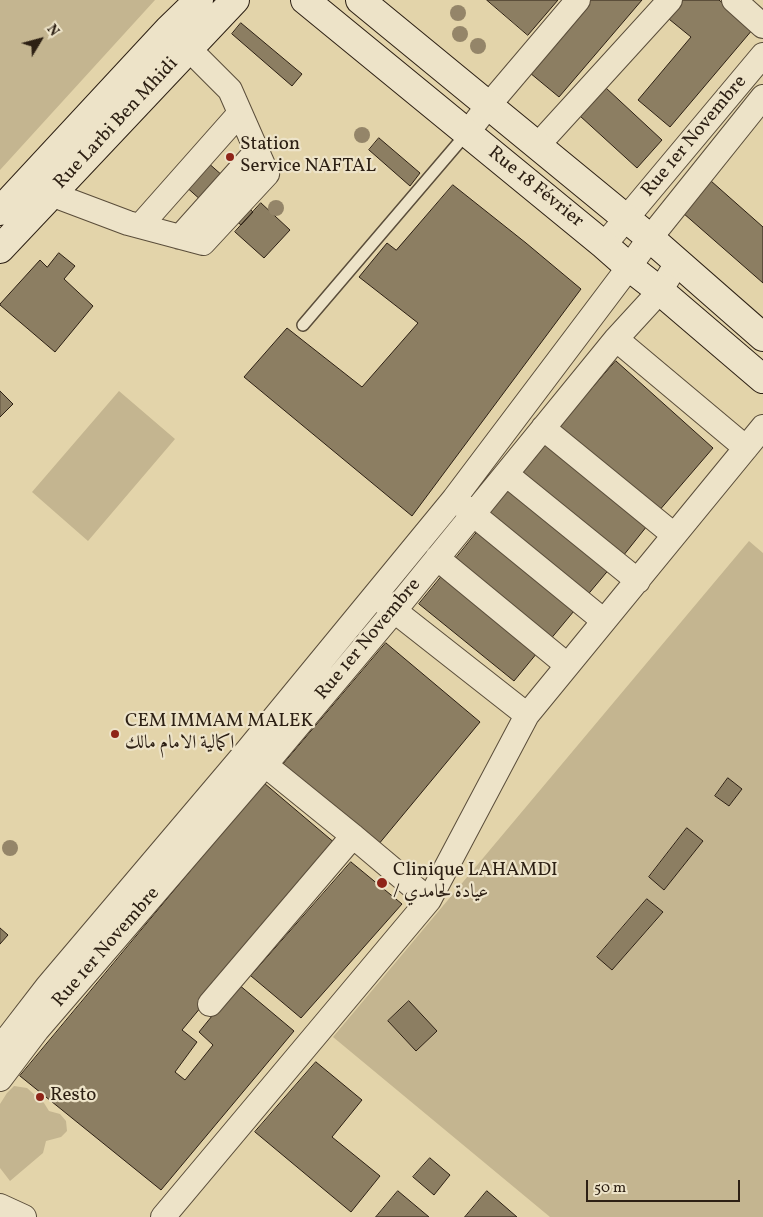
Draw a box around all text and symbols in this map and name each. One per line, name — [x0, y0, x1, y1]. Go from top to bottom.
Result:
north arrow — [15, 15, 65, 65]
text: N — [42, 21, 63, 40]
street label: Rue Larbi Ben Mhidi — [50, 53, 184, 195]
street label: Rue 1er Novembre — [638, 72, 752, 202]
place label: Station Service NAFTAL — [240, 135, 376, 179]
street label: Rue 18 Février — [483, 142, 587, 234]
marker: Station Service NAFTAL — [224, 151, 236, 163]
street label: Rue 1er Novembre — [312, 575, 426, 705]
place label: CEM IMMAM MALEK اكمالية الامام مالك — [125, 712, 313, 756]
marker: CEM IMMAM MALEK اكمالية الامام مالك — [109, 728, 121, 740]
place label: Clinique LAHAMDI / عيادة لحامدي — [393, 861, 558, 905]
marker: Clinique LAHAMDI / عيادة لحامدي — [375, 876, 389, 890]
street label: Rue 1er Novembre — [49, 883, 165, 1013]
place label: Resto — [50, 1086, 96, 1108]
marker: Resto — [34, 1091, 46, 1103]
scale bar — [588, 1170, 742, 1202]
text: 50 m — [594, 1178, 626, 1199]

